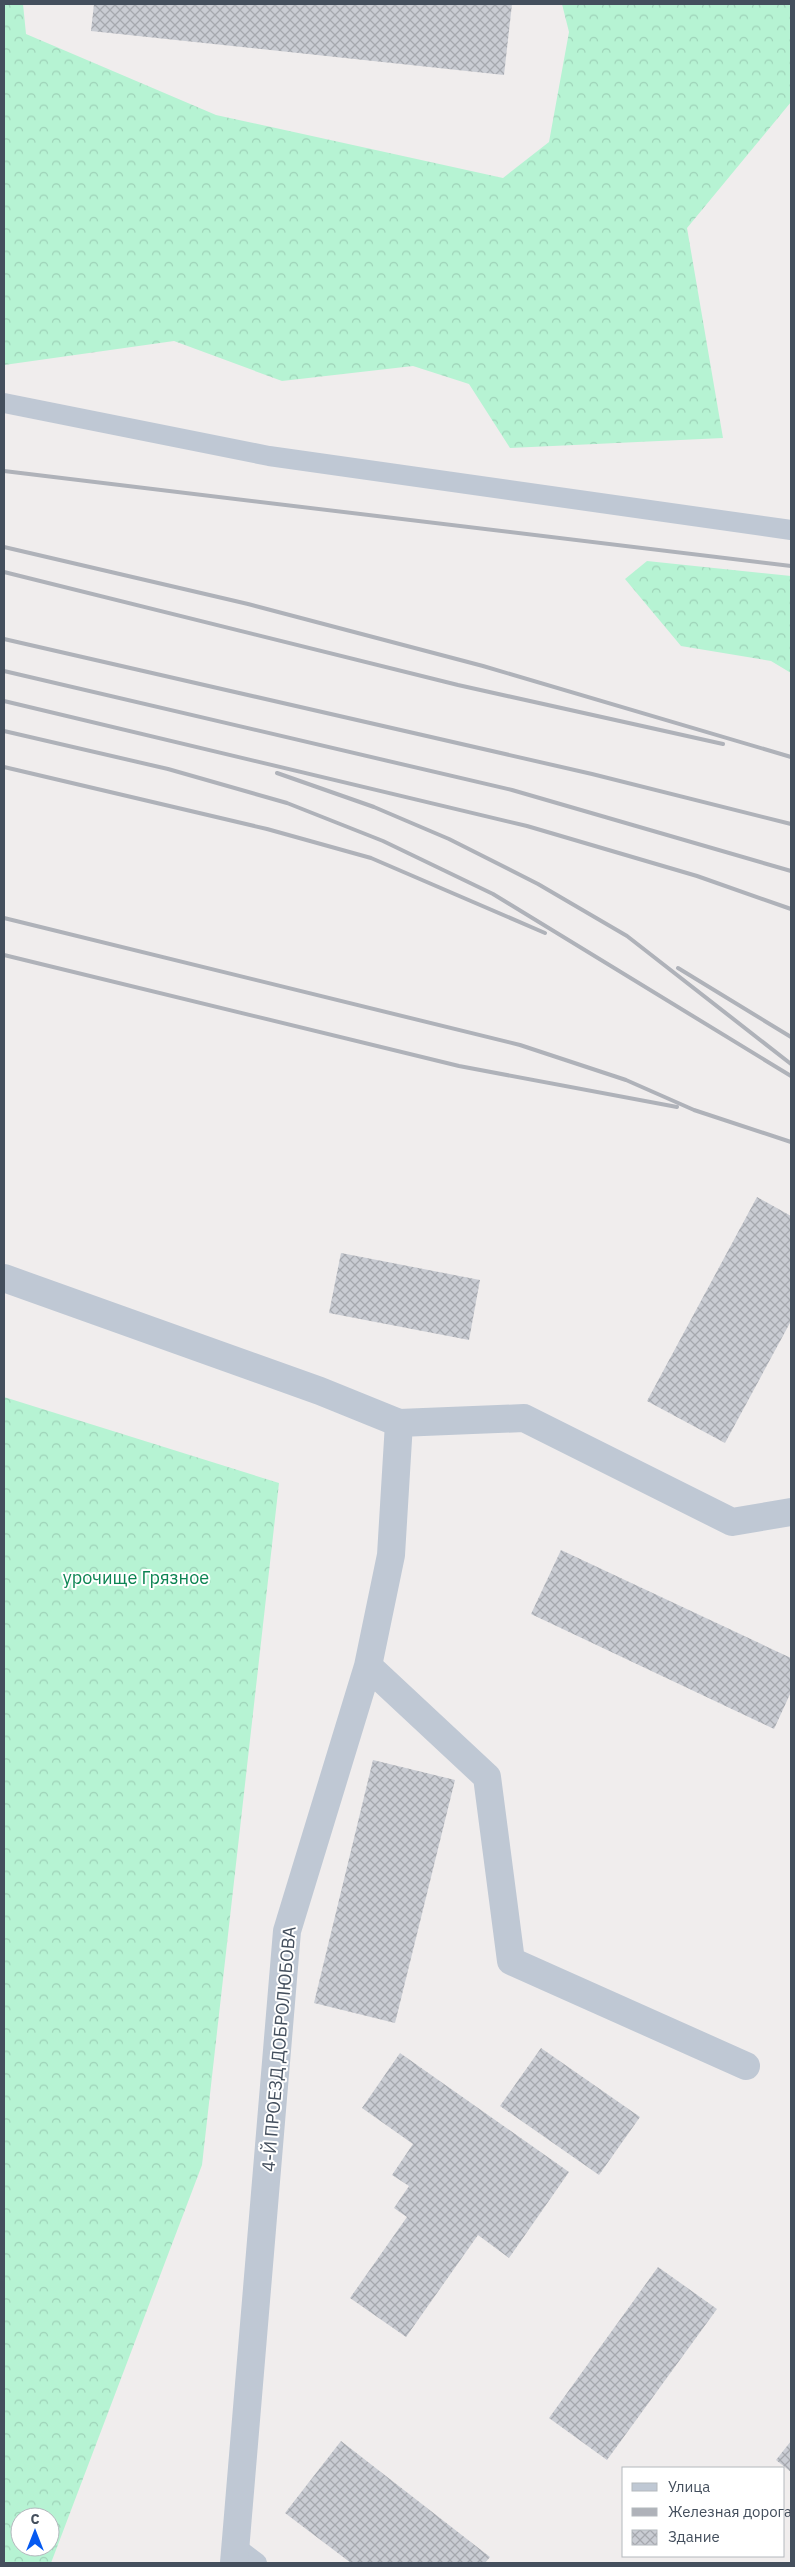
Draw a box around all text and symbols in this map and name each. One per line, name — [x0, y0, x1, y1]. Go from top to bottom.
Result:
park label: урочище Грязное — [63, 1566, 209, 1589]
street label: 4-Й ПРОЕЗД ДОБРОЛЮБОВА — [256, 1925, 301, 2173]
legend — [622, 2467, 785, 2557]
text: Улица — [668, 2477, 710, 2496]
text: Железная дорога — [668, 2502, 792, 2521]
north arrow — [10, 2507, 60, 2557]
text: С — [30, 2510, 40, 2528]
text: Здание — [668, 2527, 720, 2546]

